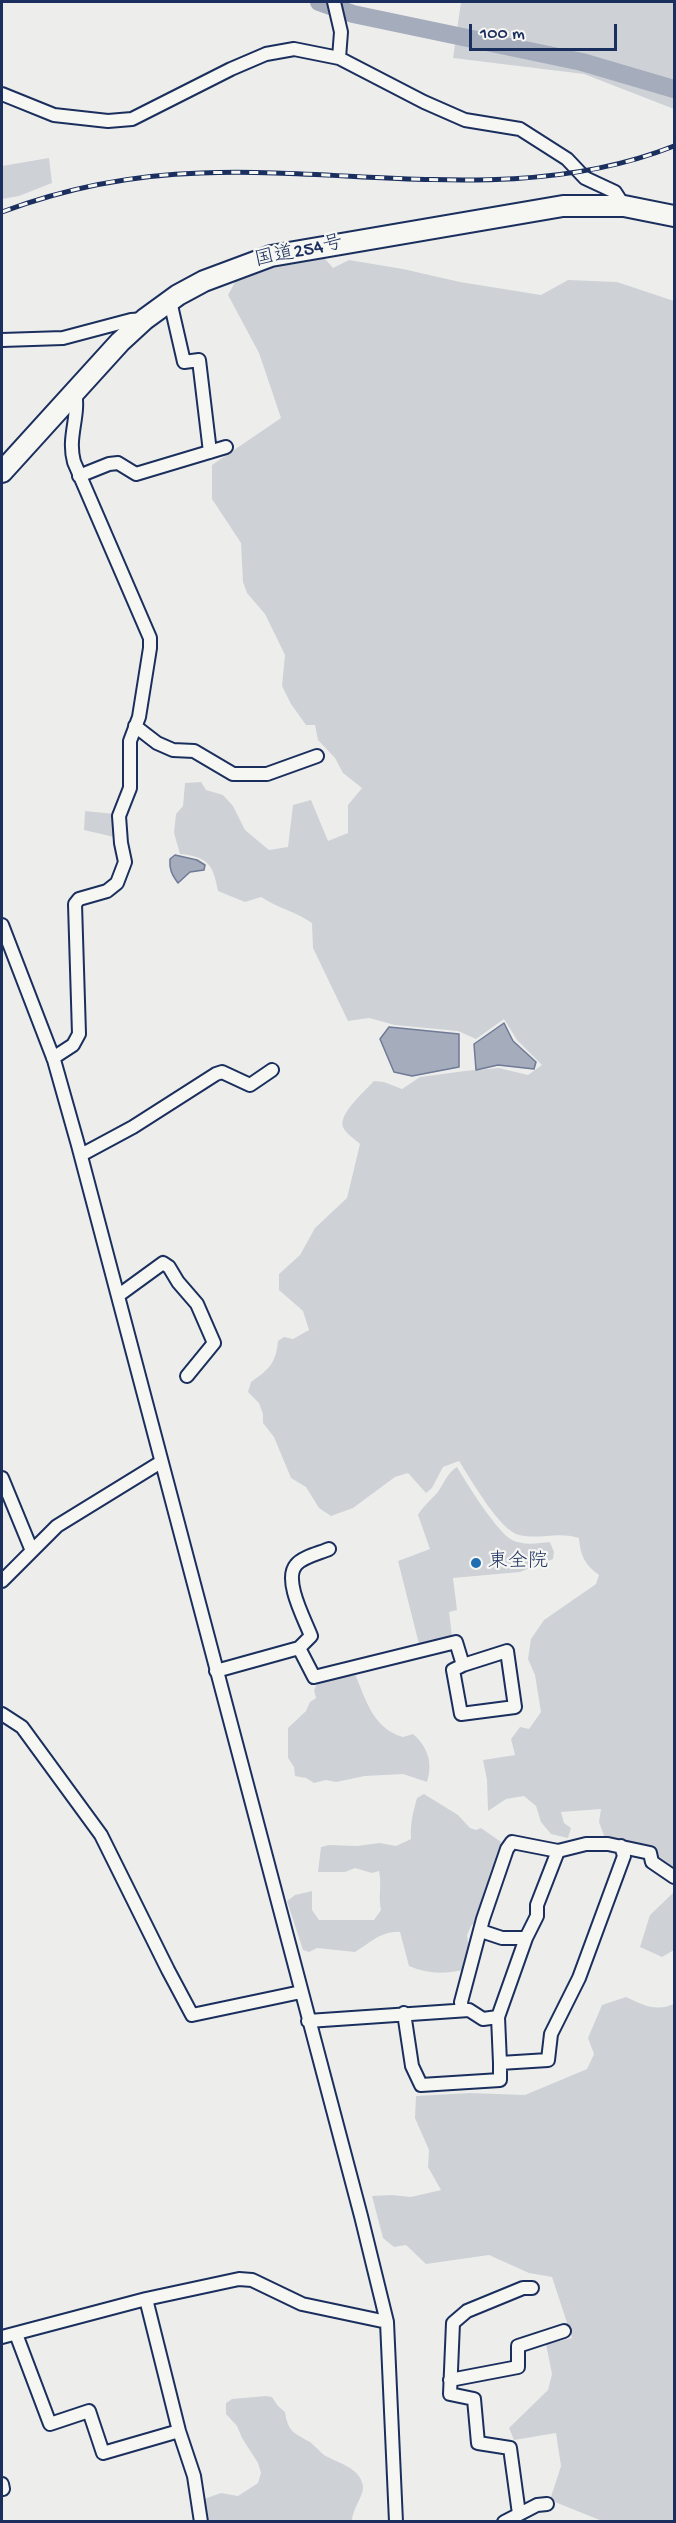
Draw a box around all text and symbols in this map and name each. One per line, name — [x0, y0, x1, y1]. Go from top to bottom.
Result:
scale bar — [472, 12, 620, 50]
text: 100 m — [480, 24, 525, 45]
street label: 国道254号 — [253, 232, 345, 274]
place label: 東全院 — [488, 1551, 548, 1575]
marker: 東全院 — [469, 1556, 483, 1570]

